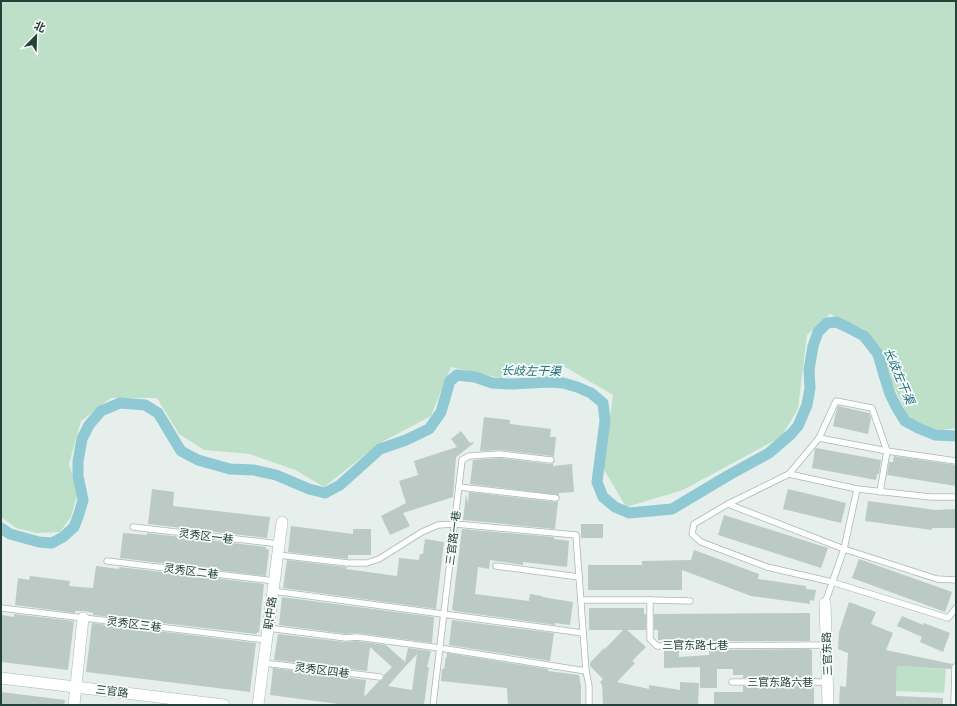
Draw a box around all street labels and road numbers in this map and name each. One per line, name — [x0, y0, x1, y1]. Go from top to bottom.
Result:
street label: 三官路一巷 — [444, 510, 463, 566]
street label: 灵秀区一巷 — [178, 527, 234, 546]
street label: 灵秀区二巷 — [163, 562, 219, 581]
street label: 职中路 — [262, 596, 279, 630]
street label: 灵秀区三巷 — [106, 615, 162, 634]
street label: 三官东路 — [820, 632, 835, 676]
street label: 三官东路七巷 — [662, 639, 728, 652]
street label: 灵秀区四巷 — [294, 661, 350, 680]
street label: 三官东路六巷 — [747, 676, 813, 689]
street label: 三官路 — [95, 683, 129, 700]

